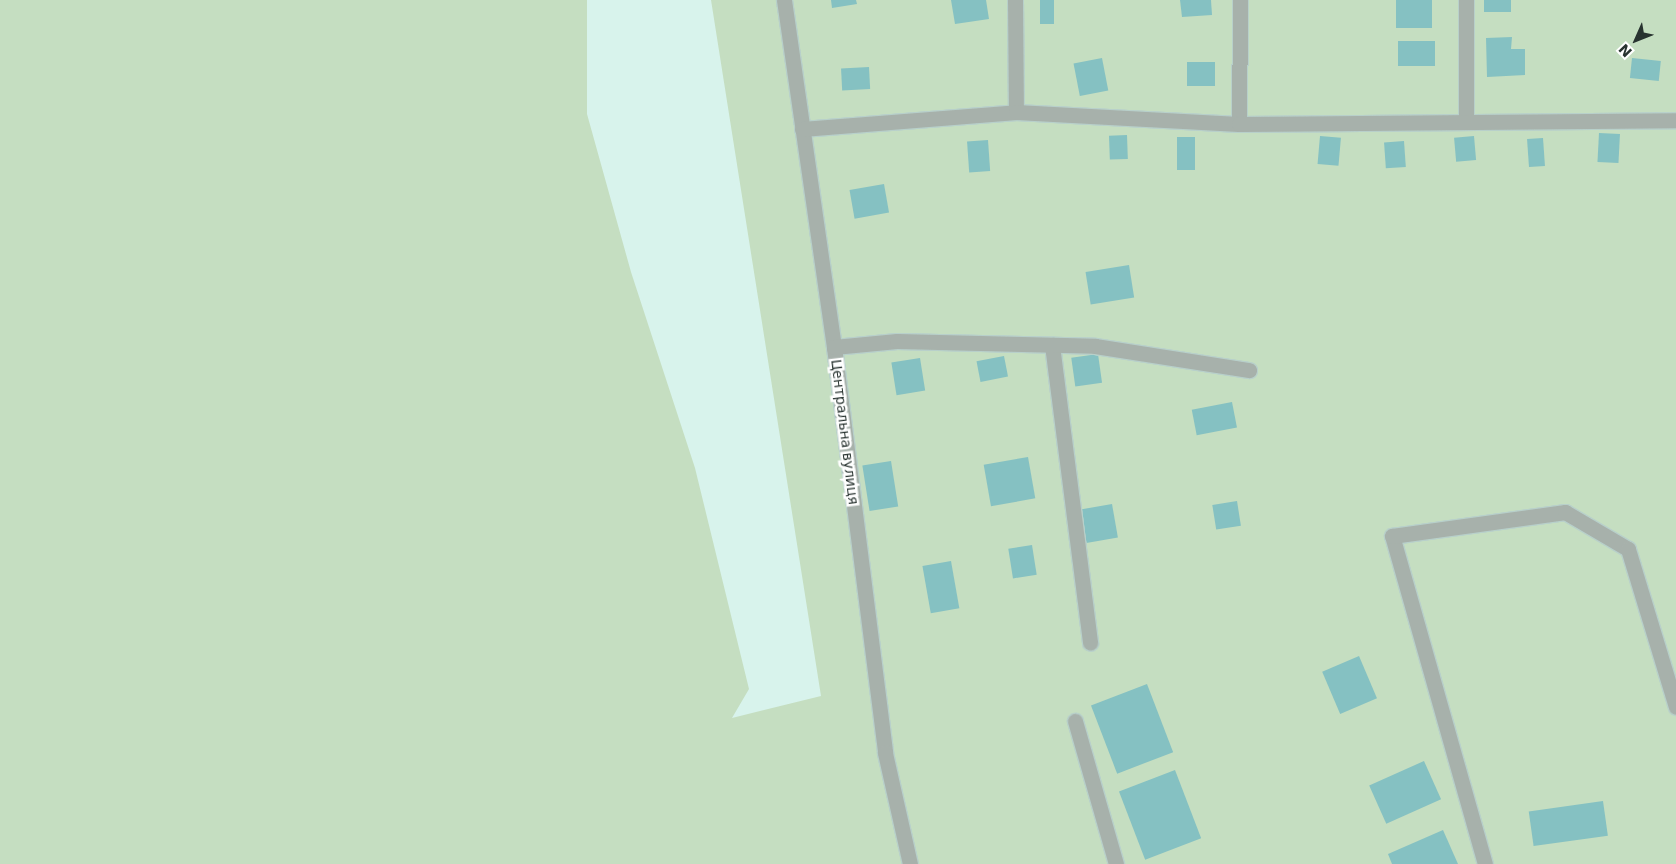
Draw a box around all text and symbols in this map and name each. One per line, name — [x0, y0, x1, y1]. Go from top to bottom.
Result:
north arrow — [1611, 15, 1661, 65]
text: N — [1615, 41, 1635, 60]
street label: Центральна вулиця — [828, 358, 862, 506]

